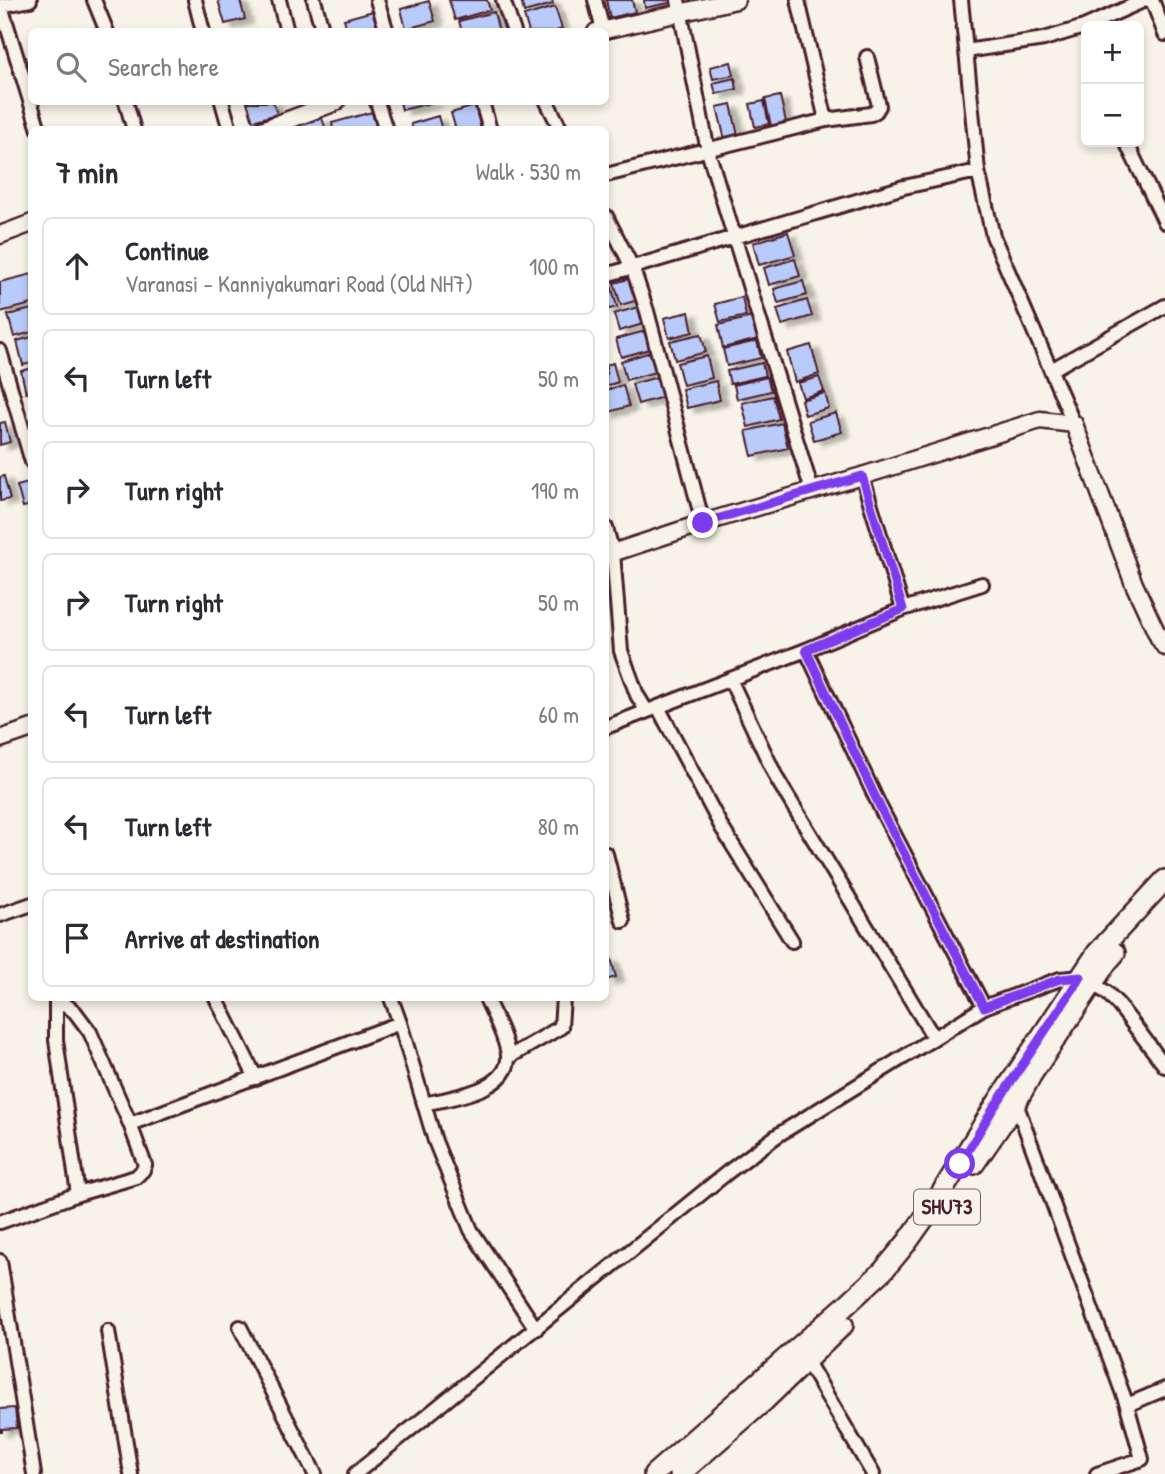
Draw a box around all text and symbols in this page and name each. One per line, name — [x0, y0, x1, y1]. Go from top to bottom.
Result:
map controls — [1081, 21, 1144, 147]
button: + — [1081, 21, 1144, 84]
search box — [28, 28, 609, 105]
icon: search — [52, 48, 90, 86]
text: Search here — [108, 49, 219, 84]
button: − — [1081, 84, 1144, 147]
text: 7 min — [56, 152, 118, 192]
text: Walk · 530 m — [476, 156, 581, 187]
text: Continue — [125, 233, 209, 268]
icon: ahead — [58, 247, 96, 285]
text: 100 m — [529, 251, 579, 282]
text: Varanasi - Kanniyakumari Road (Old NH7) — [125, 268, 473, 299]
icon: left — [58, 359, 96, 397]
text: Turn left — [125, 361, 211, 396]
text: 50 m — [538, 363, 579, 394]
icon: right — [58, 471, 96, 509]
text: Turn right — [125, 473, 223, 508]
text: 190 m — [531, 475, 579, 506]
route end — [687, 507, 718, 538]
icon: right — [58, 583, 96, 621]
text: Turn right — [125, 585, 223, 620]
text: 50 m — [538, 587, 579, 618]
icon: left — [58, 695, 96, 733]
text: Turn left — [125, 697, 211, 732]
text: 60 m — [539, 699, 579, 730]
icon: left — [58, 807, 96, 845]
text: Turn left — [125, 809, 211, 844]
text: 80 m — [538, 811, 579, 842]
icon: arrive — [58, 919, 96, 957]
text: Arrive at destination — [125, 921, 320, 956]
route start — [944, 1148, 975, 1179]
road number: SHU73 — [914, 1190, 980, 1224]

